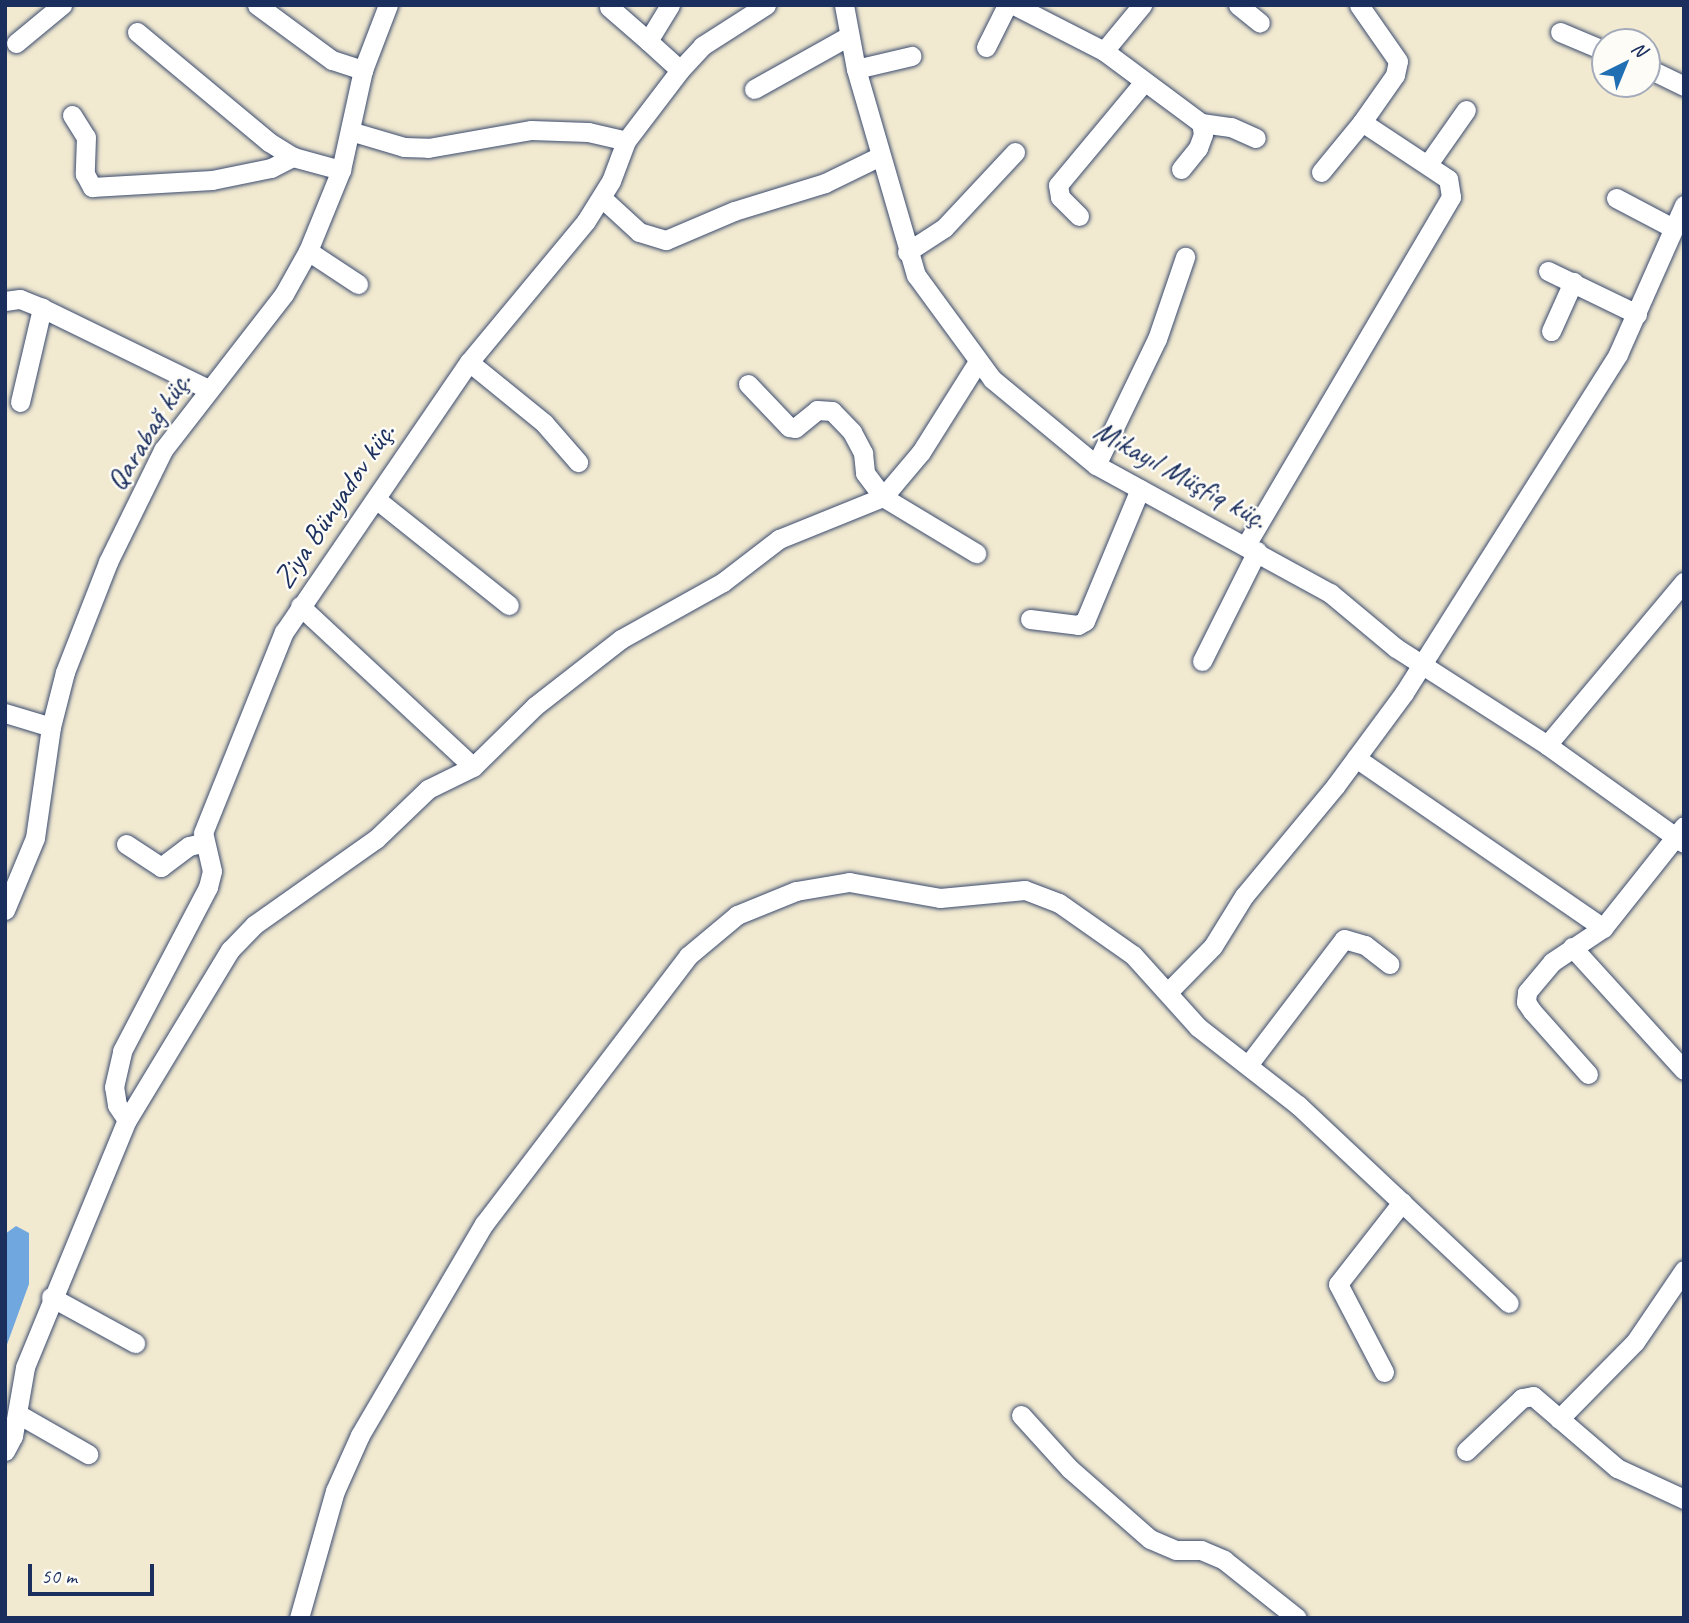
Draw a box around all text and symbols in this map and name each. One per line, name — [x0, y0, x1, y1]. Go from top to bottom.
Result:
north arrow — [1591, 28, 1661, 98]
text: N — [1626, 36, 1651, 62]
street label: Qarabağ küç. — [98, 365, 198, 497]
street label: Mikayıl Müşfiq küç. — [1088, 412, 1274, 536]
street label: Ziya Bünyadov küç. — [265, 415, 403, 595]
scale bar — [32, 1550, 158, 1594]
text: 50 m — [41, 1563, 77, 1589]

